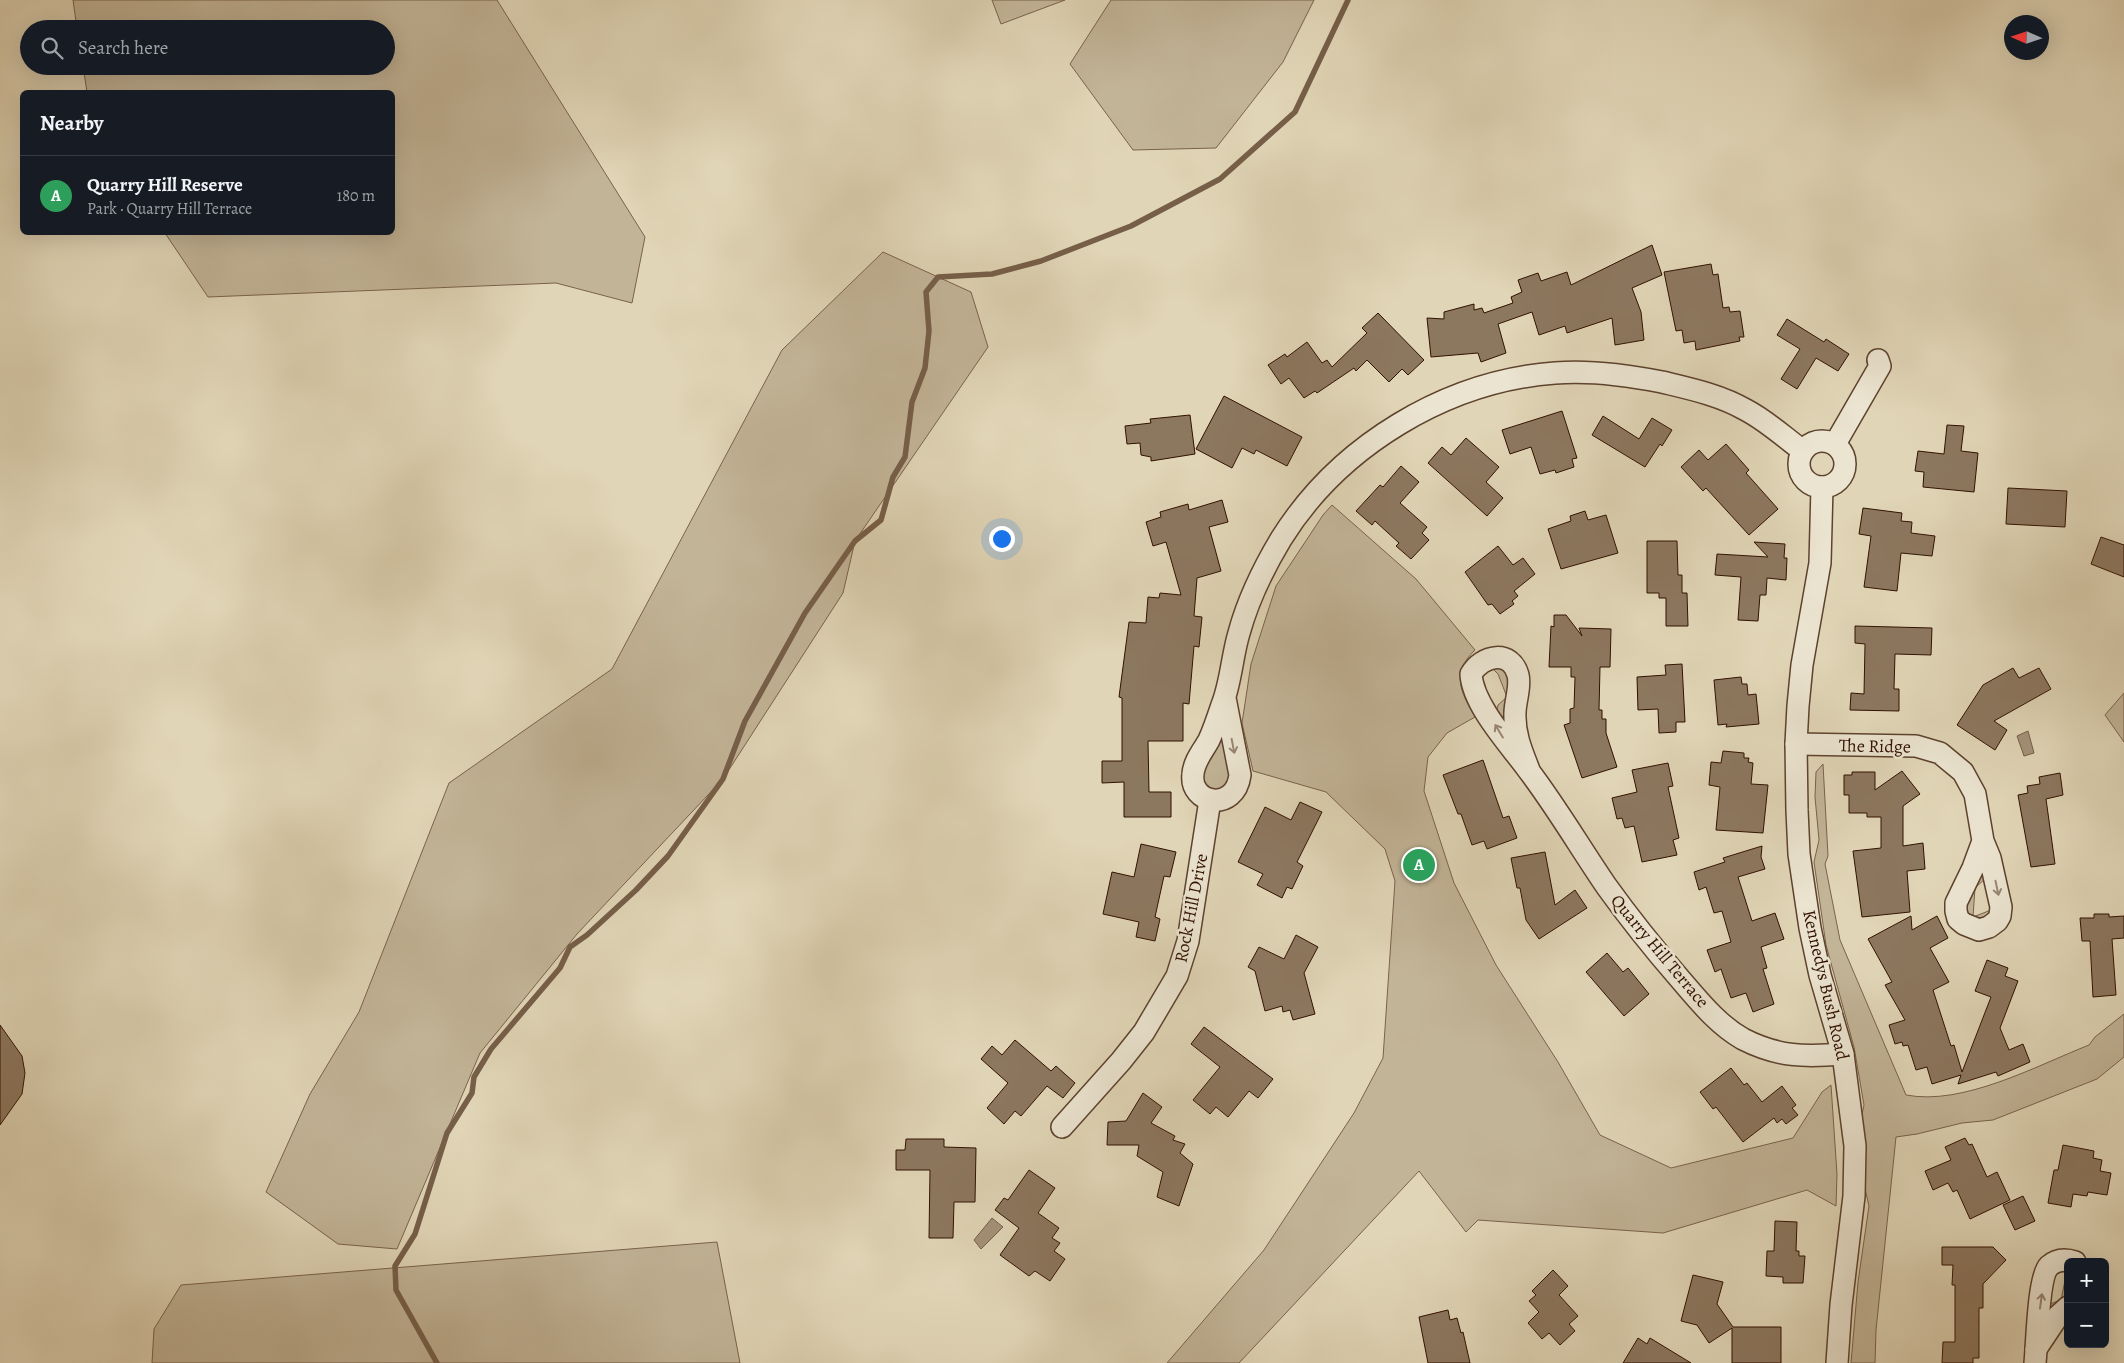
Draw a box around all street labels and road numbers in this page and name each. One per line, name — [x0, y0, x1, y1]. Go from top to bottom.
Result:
street label: The Ridge — [1839, 733, 1911, 759]
street label: Rock Hill Drive — [1169, 851, 1213, 965]
street label: Quarry Hill Terrace — [1605, 889, 1715, 1013]
street label: Kennedys Bush Road — [1797, 908, 1855, 1063]

